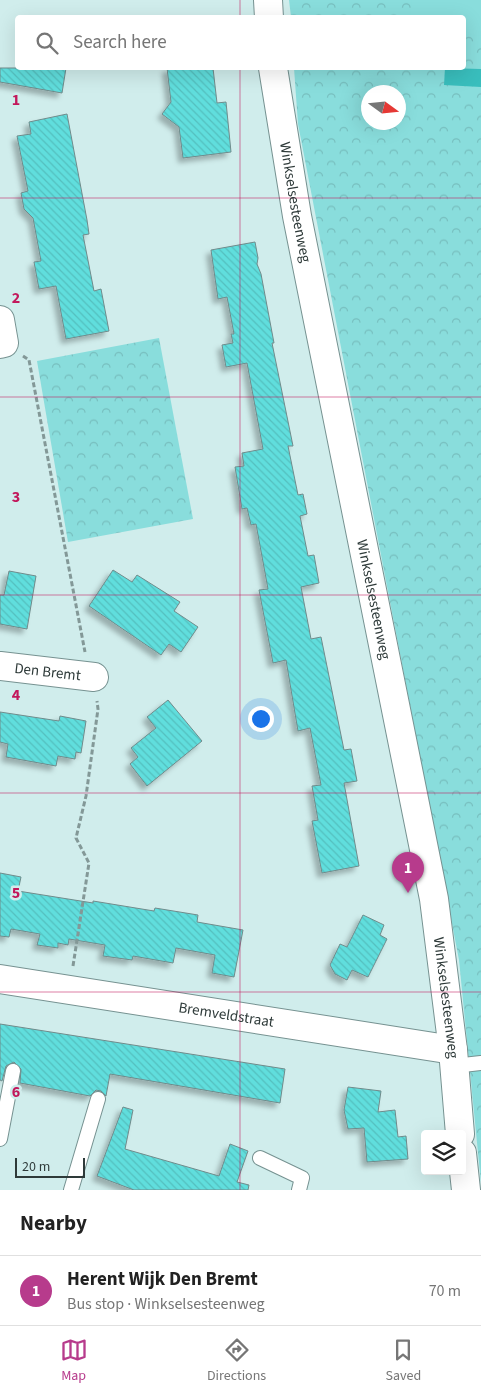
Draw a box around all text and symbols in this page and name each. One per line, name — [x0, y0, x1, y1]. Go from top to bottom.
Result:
search box — [15, 15, 466, 70]
icon: search — [33, 29, 61, 57]
text: Search here — [73, 29, 167, 56]
north arrow — [361, 85, 406, 130]
text: 1 — [12, 89, 20, 111]
street label: Winkselsesteenweg — [274, 140, 316, 265]
text: 2 — [12, 287, 20, 309]
text: 3 — [12, 486, 20, 508]
street label: Winkselsesteenweg — [351, 538, 396, 662]
street label: Den Bremt — [13, 658, 82, 686]
text: 4 — [12, 684, 21, 706]
your location — [248, 706, 274, 732]
pin: 1 — [392, 852, 424, 893]
text: 5 — [12, 882, 20, 904]
street label: Winkselsesteenweg — [428, 936, 464, 1060]
street label: Bremveldstraat — [177, 997, 275, 1033]
text: 6 — [12, 1081, 20, 1103]
map controls — [421, 1130, 466, 1175]
button: layers — [421, 1130, 466, 1175]
scale bar — [15, 1155, 85, 1178]
text: 20 m — [22, 1157, 50, 1177]
text: Nearby — [20, 1208, 87, 1238]
text: Herent Wijk Den Bremt — [67, 1266, 258, 1293]
text: 1 — [32, 1280, 40, 1302]
text: 70 m — [429, 1280, 461, 1302]
text: Bus stop · Winkselsesteenweg — [67, 1293, 265, 1315]
tab: Map — [60, 1336, 88, 1386]
tab: Directions — [207, 1336, 266, 1386]
tab: Saved — [386, 1336, 421, 1386]

